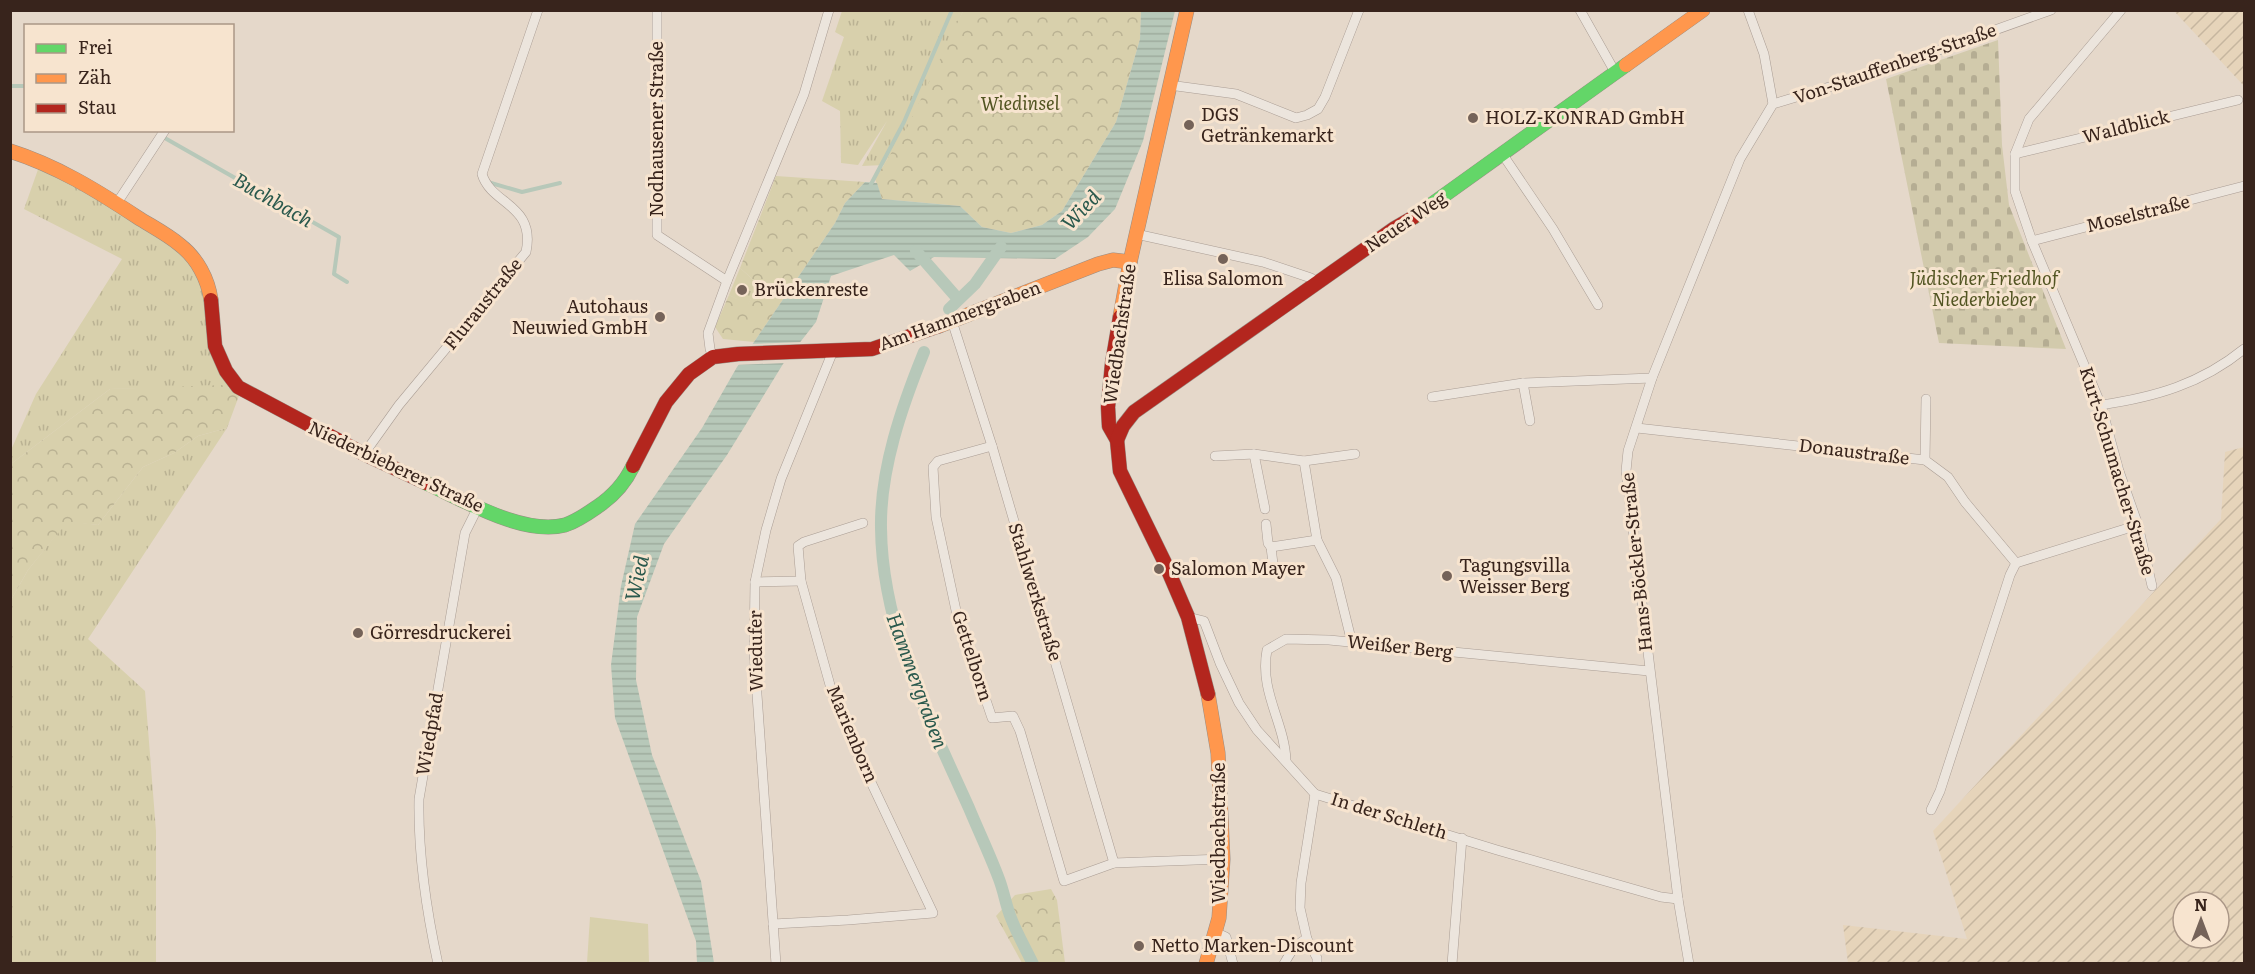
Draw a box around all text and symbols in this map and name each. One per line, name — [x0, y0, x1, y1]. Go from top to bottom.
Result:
street label: Von-Stauffenberg-Straße — [1789, 15, 2000, 110]
legend — [24, 24, 234, 132]
text: Frei — [78, 33, 112, 60]
street label: Nodhausener Straße — [642, 41, 669, 217]
text: Zäh — [78, 63, 112, 90]
park label: Wiedinsel — [981, 89, 1060, 116]
text: Stau — [78, 93, 116, 120]
place label: DGS Getränkemarkt — [1201, 100, 1334, 148]
street label: Waldblick — [2079, 101, 2173, 149]
place label: HOLZ-KONRAD GmbH — [1485, 103, 1685, 130]
marker: HOLZ-KONRAD GmbH — [1466, 111, 1480, 125]
marker: DGS Getränkemarkt — [1182, 118, 1196, 132]
water label: Buchbach — [228, 163, 320, 233]
water label: Wied — [1053, 181, 1107, 236]
street label: Neuer Weg — [1359, 183, 1452, 258]
street label: Moselstraße — [2083, 187, 2192, 238]
street label: Fluraustraße — [436, 251, 527, 355]
marker: Elisa Salomon — [1216, 252, 1230, 266]
street label: Wiedbachstraße — [1095, 262, 1142, 406]
place label: Elisa Salomon — [1163, 264, 1284, 291]
park label: Jüdischer Friedhof Niederbieber — [1909, 264, 2061, 312]
street label: Am Hammergraben — [875, 273, 1044, 356]
place label: Brückenreste — [754, 275, 868, 302]
marker: Brückenreste — [735, 283, 749, 297]
place label: Autohaus Neuwied GmbH — [512, 292, 648, 340]
marker: Autohaus Neuwied GmbH — [653, 310, 667, 324]
street label: Kurt-Schumacher-Straße — [2074, 363, 2163, 578]
street label: Niederbieberer Straße — [305, 413, 489, 518]
street label: Donaustraße — [1797, 430, 1911, 471]
street label: Hans-Böckler-Straße — [1613, 471, 1658, 653]
street label: Stahlwerkstraße — [1003, 519, 1070, 664]
water label: Wied — [615, 551, 655, 604]
place label: Tagungsvilla Weisser Berg — [1459, 551, 1570, 599]
place label: Salomon Mayer — [1171, 554, 1305, 581]
marker: Salomon Mayer — [1152, 562, 1166, 576]
marker: Tagungsvilla Weisser Berg — [1440, 569, 1454, 583]
street label: Gettelborn — [946, 607, 1001, 704]
water label: Hammergraben — [880, 608, 957, 752]
street label: Wiedufer — [740, 610, 769, 692]
place label: Görresdruckerei — [370, 618, 511, 645]
marker: Görresdruckerei — [351, 626, 365, 640]
street label: Weißer Berg — [1346, 627, 1455, 665]
street label: Marienborn — [821, 680, 886, 787]
street label: Wiedpfad — [408, 690, 449, 777]
street label: Wiedbachstraße — [1204, 762, 1231, 904]
street label: In der Schleth — [1328, 784, 1451, 845]
north arrow — [2171, 890, 2231, 950]
text: N — [2194, 892, 2208, 916]
place label: Netto Marken-Discount — [1151, 931, 1354, 958]
marker: Netto Marken-Discount — [1132, 939, 1146, 953]

